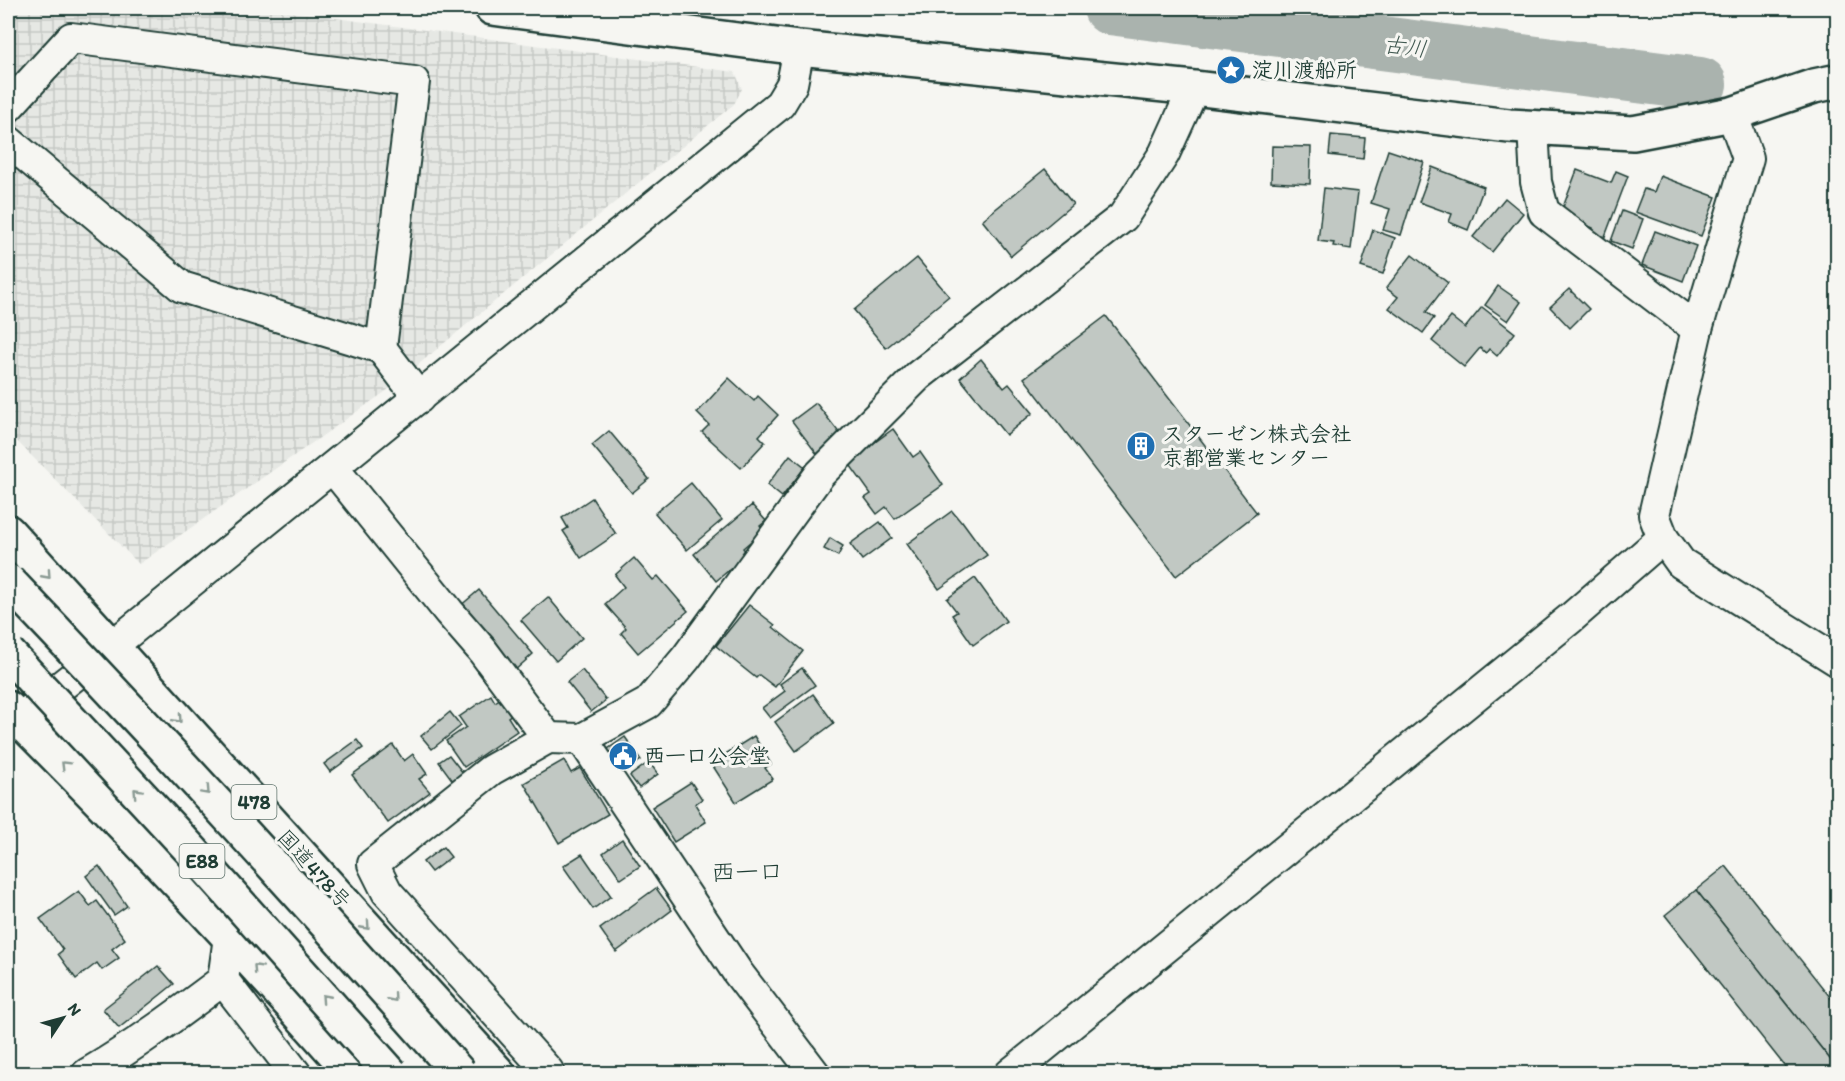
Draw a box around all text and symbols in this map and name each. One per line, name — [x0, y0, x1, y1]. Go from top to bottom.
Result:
water label: 古川 — [1381, 30, 1428, 63]
place icon: 淀川渡船所 — [1215, 54, 1247, 86]
place label: 淀川渡船所 — [1252, 57, 1357, 82]
place label: スターゼン株式会社 京都営業センター — [1162, 421, 1351, 470]
building icon: スターゼン株式会社 京都営業センター — [1125, 430, 1157, 462]
one-way arrow — [40, 568, 51, 579]
one-way arrow — [171, 712, 182, 723]
public building icon: 西一口公会堂 — [607, 740, 639, 772]
place label: 西一口公会堂 — [644, 743, 770, 768]
one-way arrow — [61, 762, 72, 772]
one-way arrow — [199, 785, 210, 795]
road number: 478 — [232, 785, 276, 819]
one-way arrow — [133, 788, 144, 799]
street label: 国道478号 — [272, 824, 356, 913]
road number: E88 — [180, 844, 224, 878]
district label: 西一口 — [711, 857, 783, 886]
one-way arrow — [359, 919, 370, 930]
one-way arrow — [253, 964, 264, 974]
north arrow — [33, 988, 93, 1048]
one-way arrow — [386, 991, 397, 1002]
one-way arrow — [321, 994, 332, 1005]
text: N — [64, 1000, 86, 1019]

